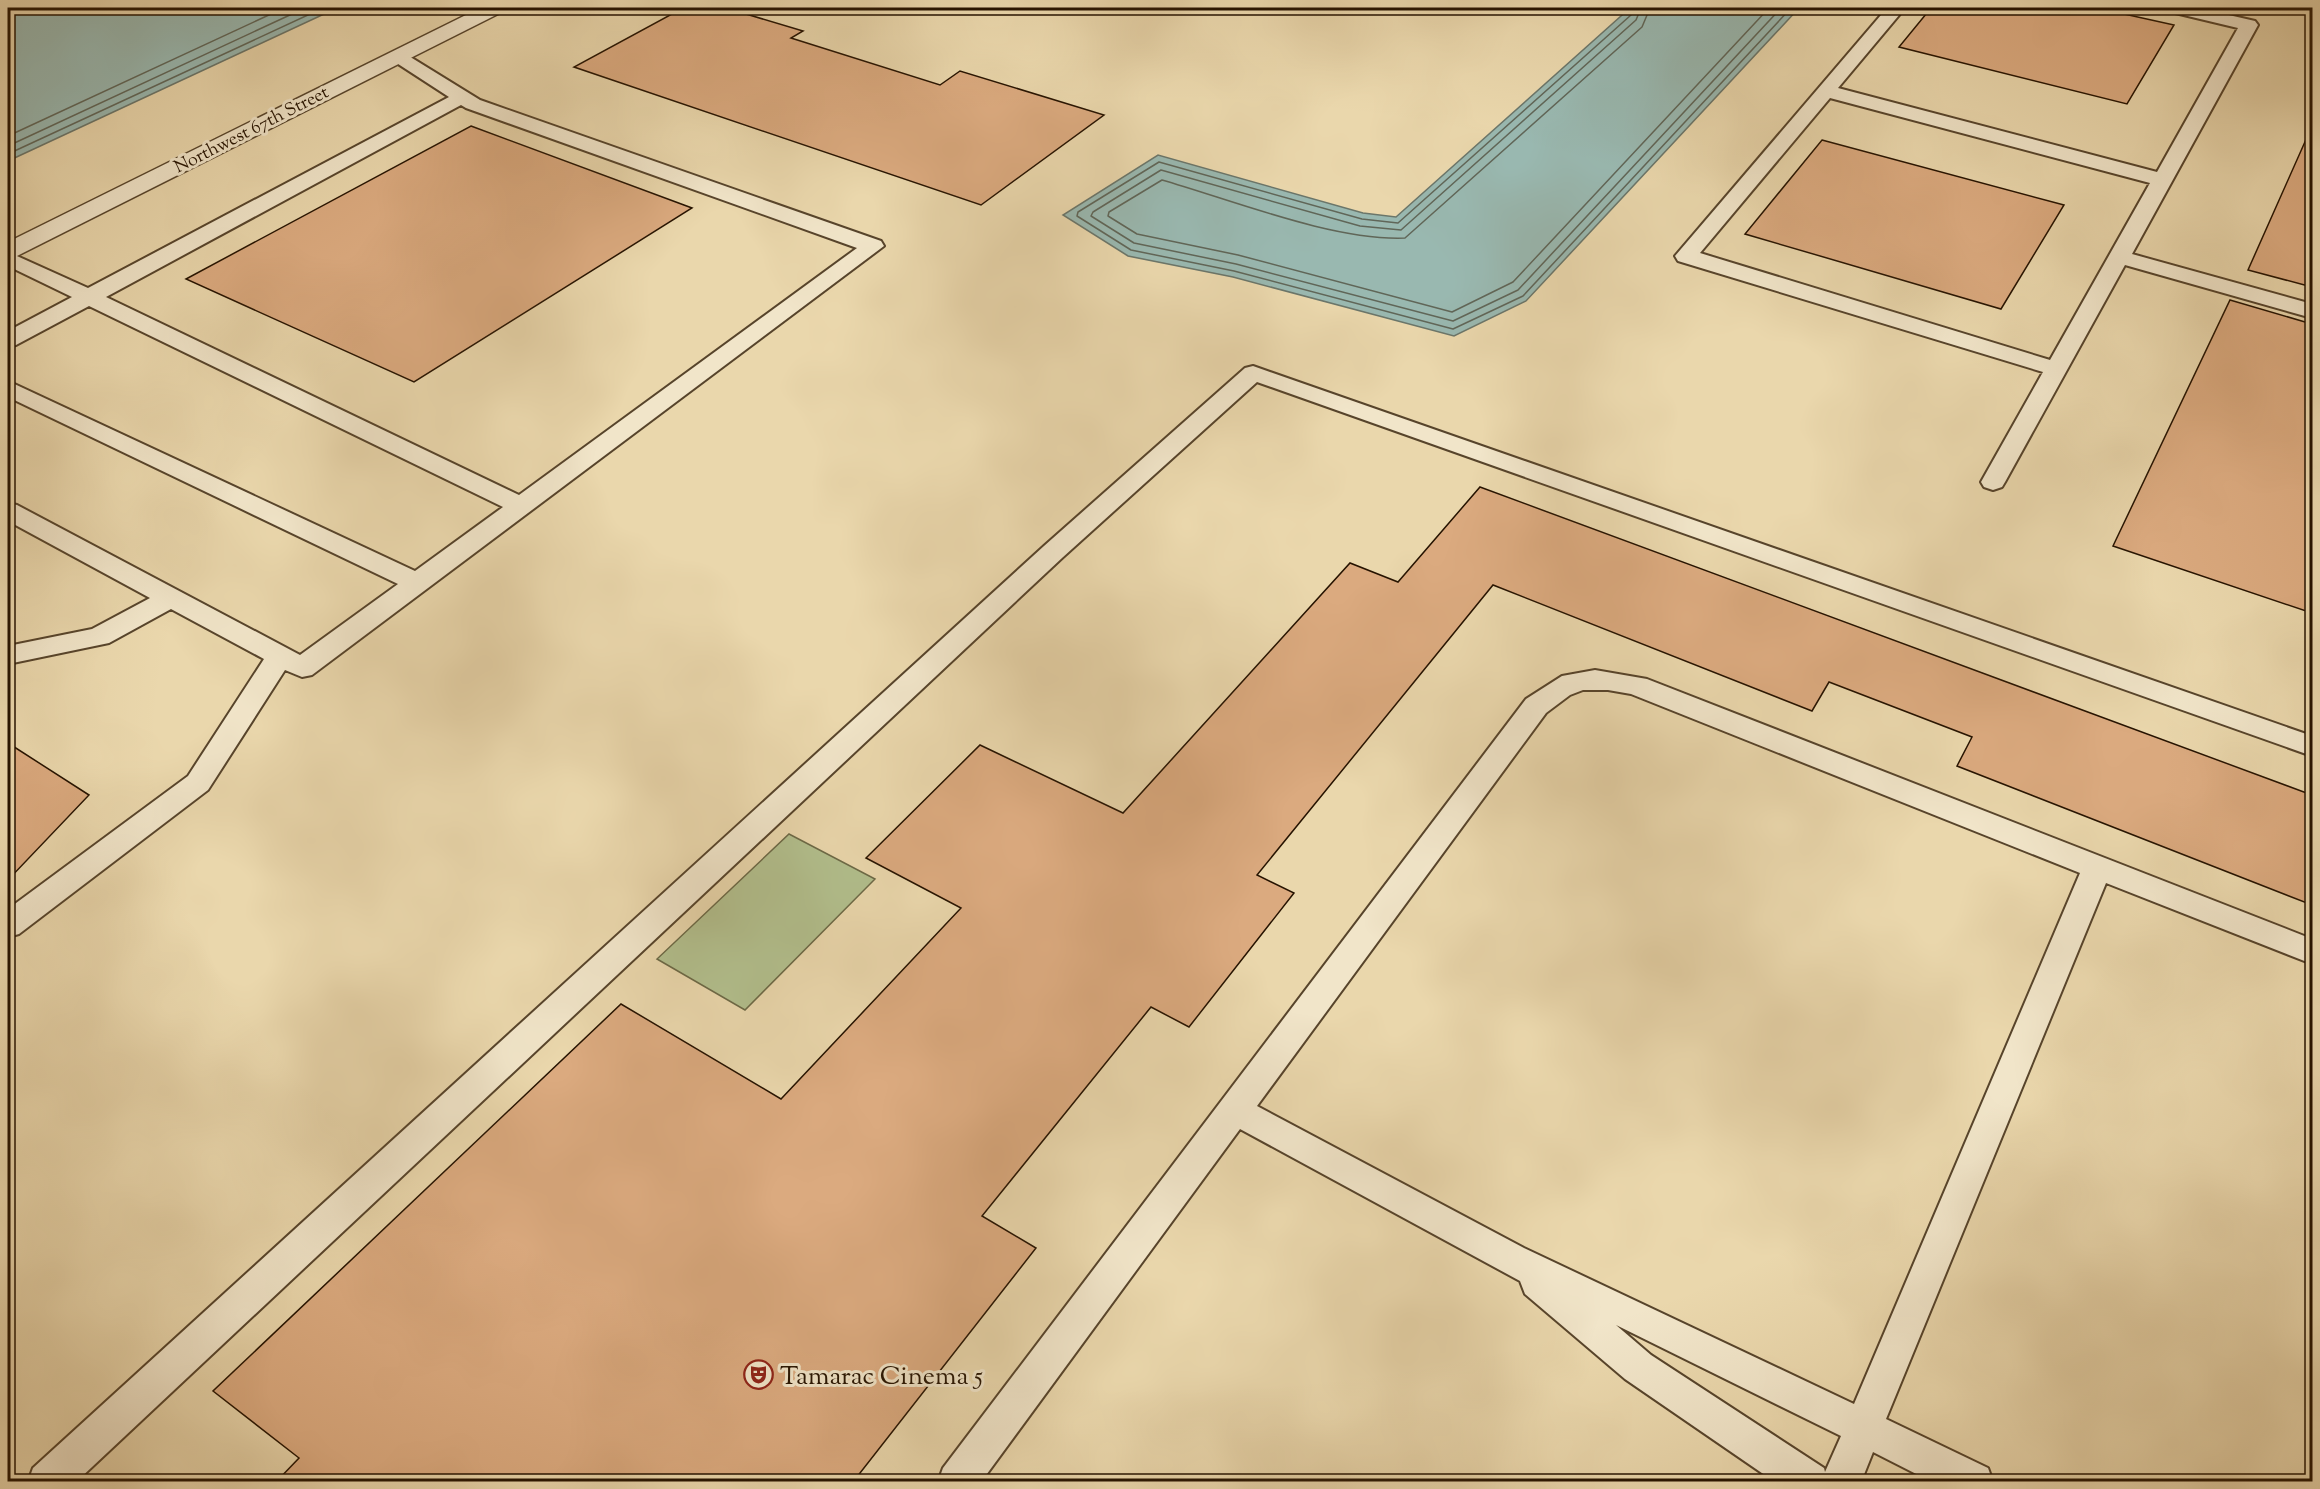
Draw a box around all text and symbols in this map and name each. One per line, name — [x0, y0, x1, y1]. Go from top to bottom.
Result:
street label: Northwest 67th Street — [170, 80, 334, 181]
theatre icon: Tamarac Cinema 5 — [743, 1359, 775, 1391]
place label: Tamarac Cinema 5 — [780, 1359, 983, 1396]

